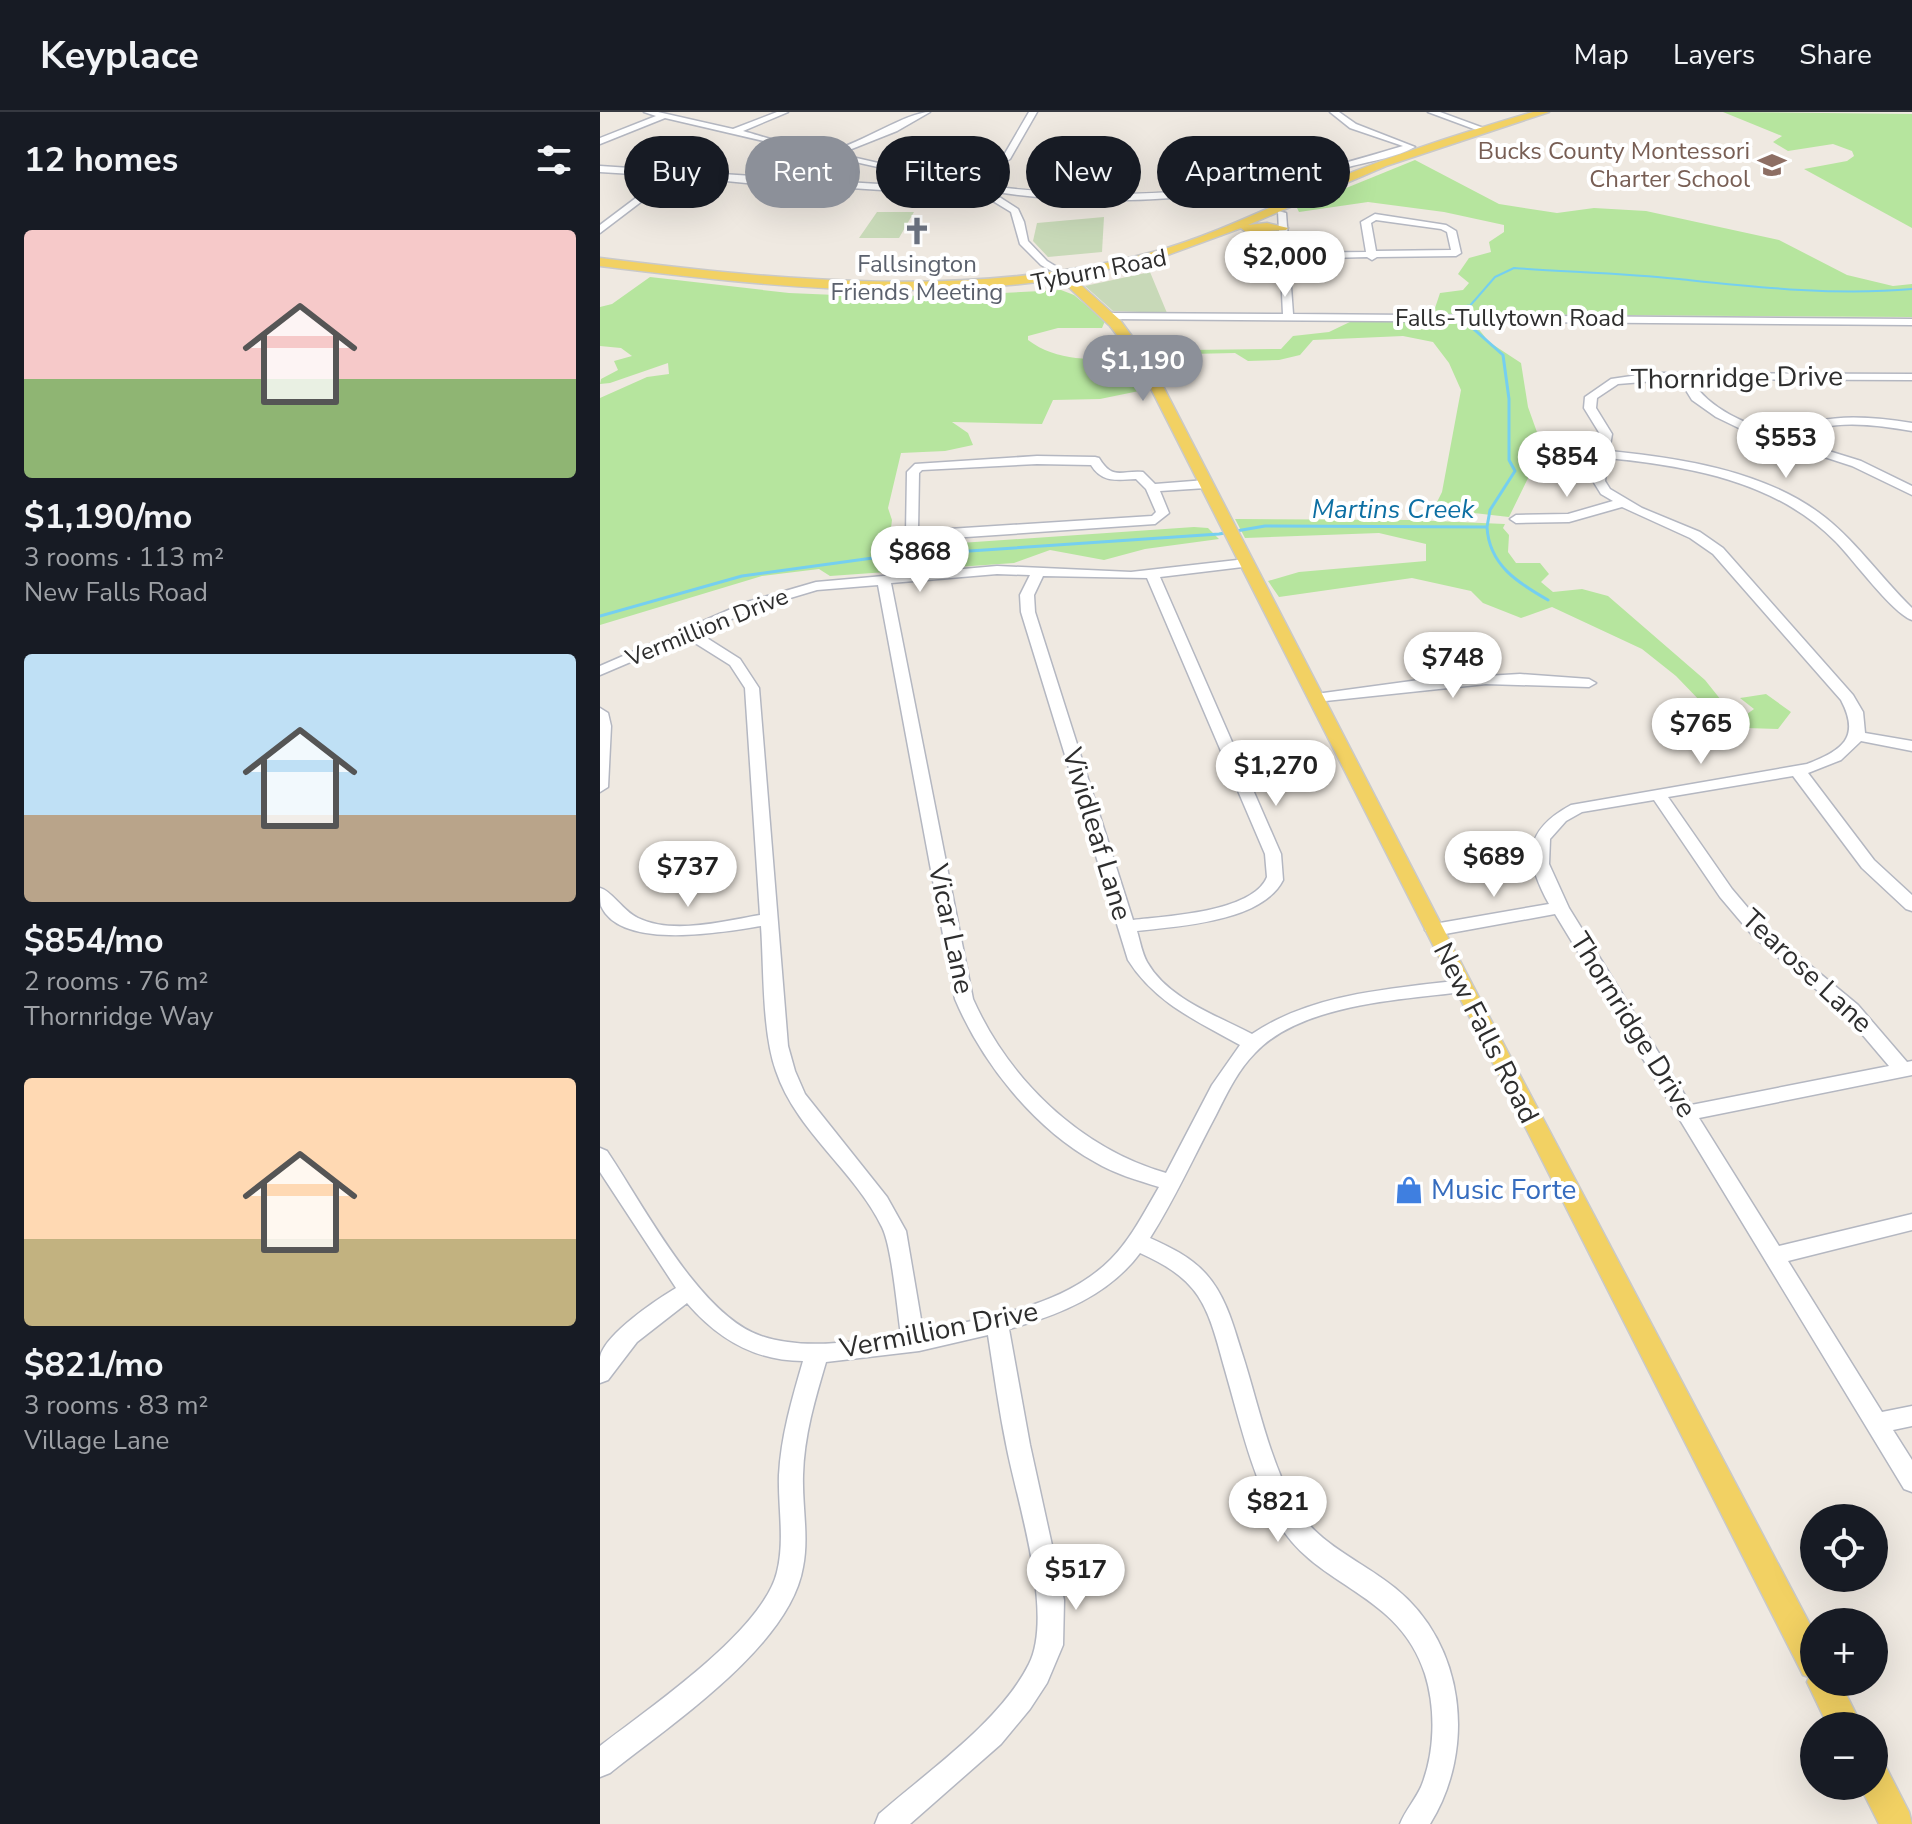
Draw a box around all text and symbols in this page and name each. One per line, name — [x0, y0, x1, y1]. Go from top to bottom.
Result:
text: Keyplace — [40, 30, 199, 81]
text: Map — [1574, 36, 1629, 74]
text: Layers — [1673, 36, 1755, 74]
text: Share — [1799, 36, 1872, 74]
place label: Bucks County Montessori Charter School — [1478, 135, 1750, 195]
chip: Buy — [624, 136, 729, 208]
chip: Rent — [745, 136, 860, 208]
chip: Filters — [876, 136, 1010, 208]
chip: New — [1026, 136, 1141, 208]
chip: Apartment — [1157, 136, 1350, 208]
text: 12 homes — [24, 137, 178, 183]
icon: filters — [532, 138, 576, 182]
school or university icon: Bucks County Montessori Charter School — [1757, 150, 1787, 180]
church icon: Fallsington Friends Meeting — [902, 216, 932, 246]
pin: $2,000 — [1220, 231, 1350, 299]
text: $2,000 — [1243, 239, 1327, 274]
street label: Tyburn Road — [1029, 241, 1169, 299]
place label: Fallsington Friends Meeting — [831, 248, 1003, 308]
icon: home — [228, 282, 372, 426]
street label: Falls-Tullytown Road — [1395, 302, 1625, 334]
pin: $1,190 — [1078, 335, 1208, 403]
text: $1,190 — [1101, 343, 1185, 378]
street label: Thornridge Drive — [1631, 357, 1843, 399]
pin: $553 — [1739, 412, 1833, 480]
text: $553 — [1755, 420, 1817, 455]
pin: $854 — [1520, 431, 1614, 499]
text: $854 — [1536, 439, 1598, 474]
water label: Martins Creek — [1312, 492, 1475, 527]
text: $1,190/mo — [24, 494, 192, 540]
pin: $868 — [873, 526, 967, 594]
text: $868 — [889, 534, 951, 569]
text: 3 rooms · 113 m² — [24, 540, 224, 575]
text: New Falls Road — [24, 575, 208, 610]
street label: Vermillion Drive — [620, 580, 793, 675]
pin: $748 — [1406, 632, 1500, 700]
text: $748 — [1422, 640, 1484, 675]
pin: $765 — [1654, 698, 1748, 766]
icon: home — [228, 706, 372, 850]
text: $765 — [1670, 706, 1732, 741]
pin: $1,270 — [1211, 740, 1341, 808]
street label: Vividleaf Lane — [1052, 742, 1141, 925]
text: $1,270 — [1234, 748, 1318, 783]
pin: $689 — [1447, 831, 1541, 899]
text: $689 — [1463, 839, 1525, 874]
pin: $737 — [641, 841, 735, 909]
text: $737 — [657, 849, 719, 884]
street label: Vicar Lane — [919, 860, 983, 997]
street label: Tearose Lane — [1733, 900, 1881, 1042]
text: $854/mo — [24, 918, 164, 964]
street label: Thornridge Drive — [1561, 925, 1705, 1125]
street label: New Falls Road — [1424, 936, 1548, 1130]
text: 2 rooms · 76 m² — [24, 964, 208, 999]
text: Thornridge Way — [24, 999, 213, 1034]
icon: home — [228, 1130, 372, 1274]
place label: Music Forte — [1431, 1171, 1576, 1209]
shop icon: Music Forte — [1394, 1175, 1424, 1205]
street label: Vermillion Drive — [836, 1292, 1041, 1368]
text: $821/mo — [24, 1342, 164, 1388]
text: 3 rooms · 83 m² — [24, 1388, 208, 1423]
text: Village Lane — [24, 1423, 169, 1458]
pin: $821 — [1231, 1476, 1325, 1544]
text: $821 — [1247, 1484, 1309, 1519]
map controls — [1800, 1504, 1888, 1800]
button: locate — [1800, 1504, 1888, 1592]
pin: $517 — [1029, 1544, 1123, 1612]
text: $517 — [1045, 1552, 1107, 1587]
button: + — [1800, 1608, 1888, 1696]
button: − — [1800, 1712, 1888, 1800]

